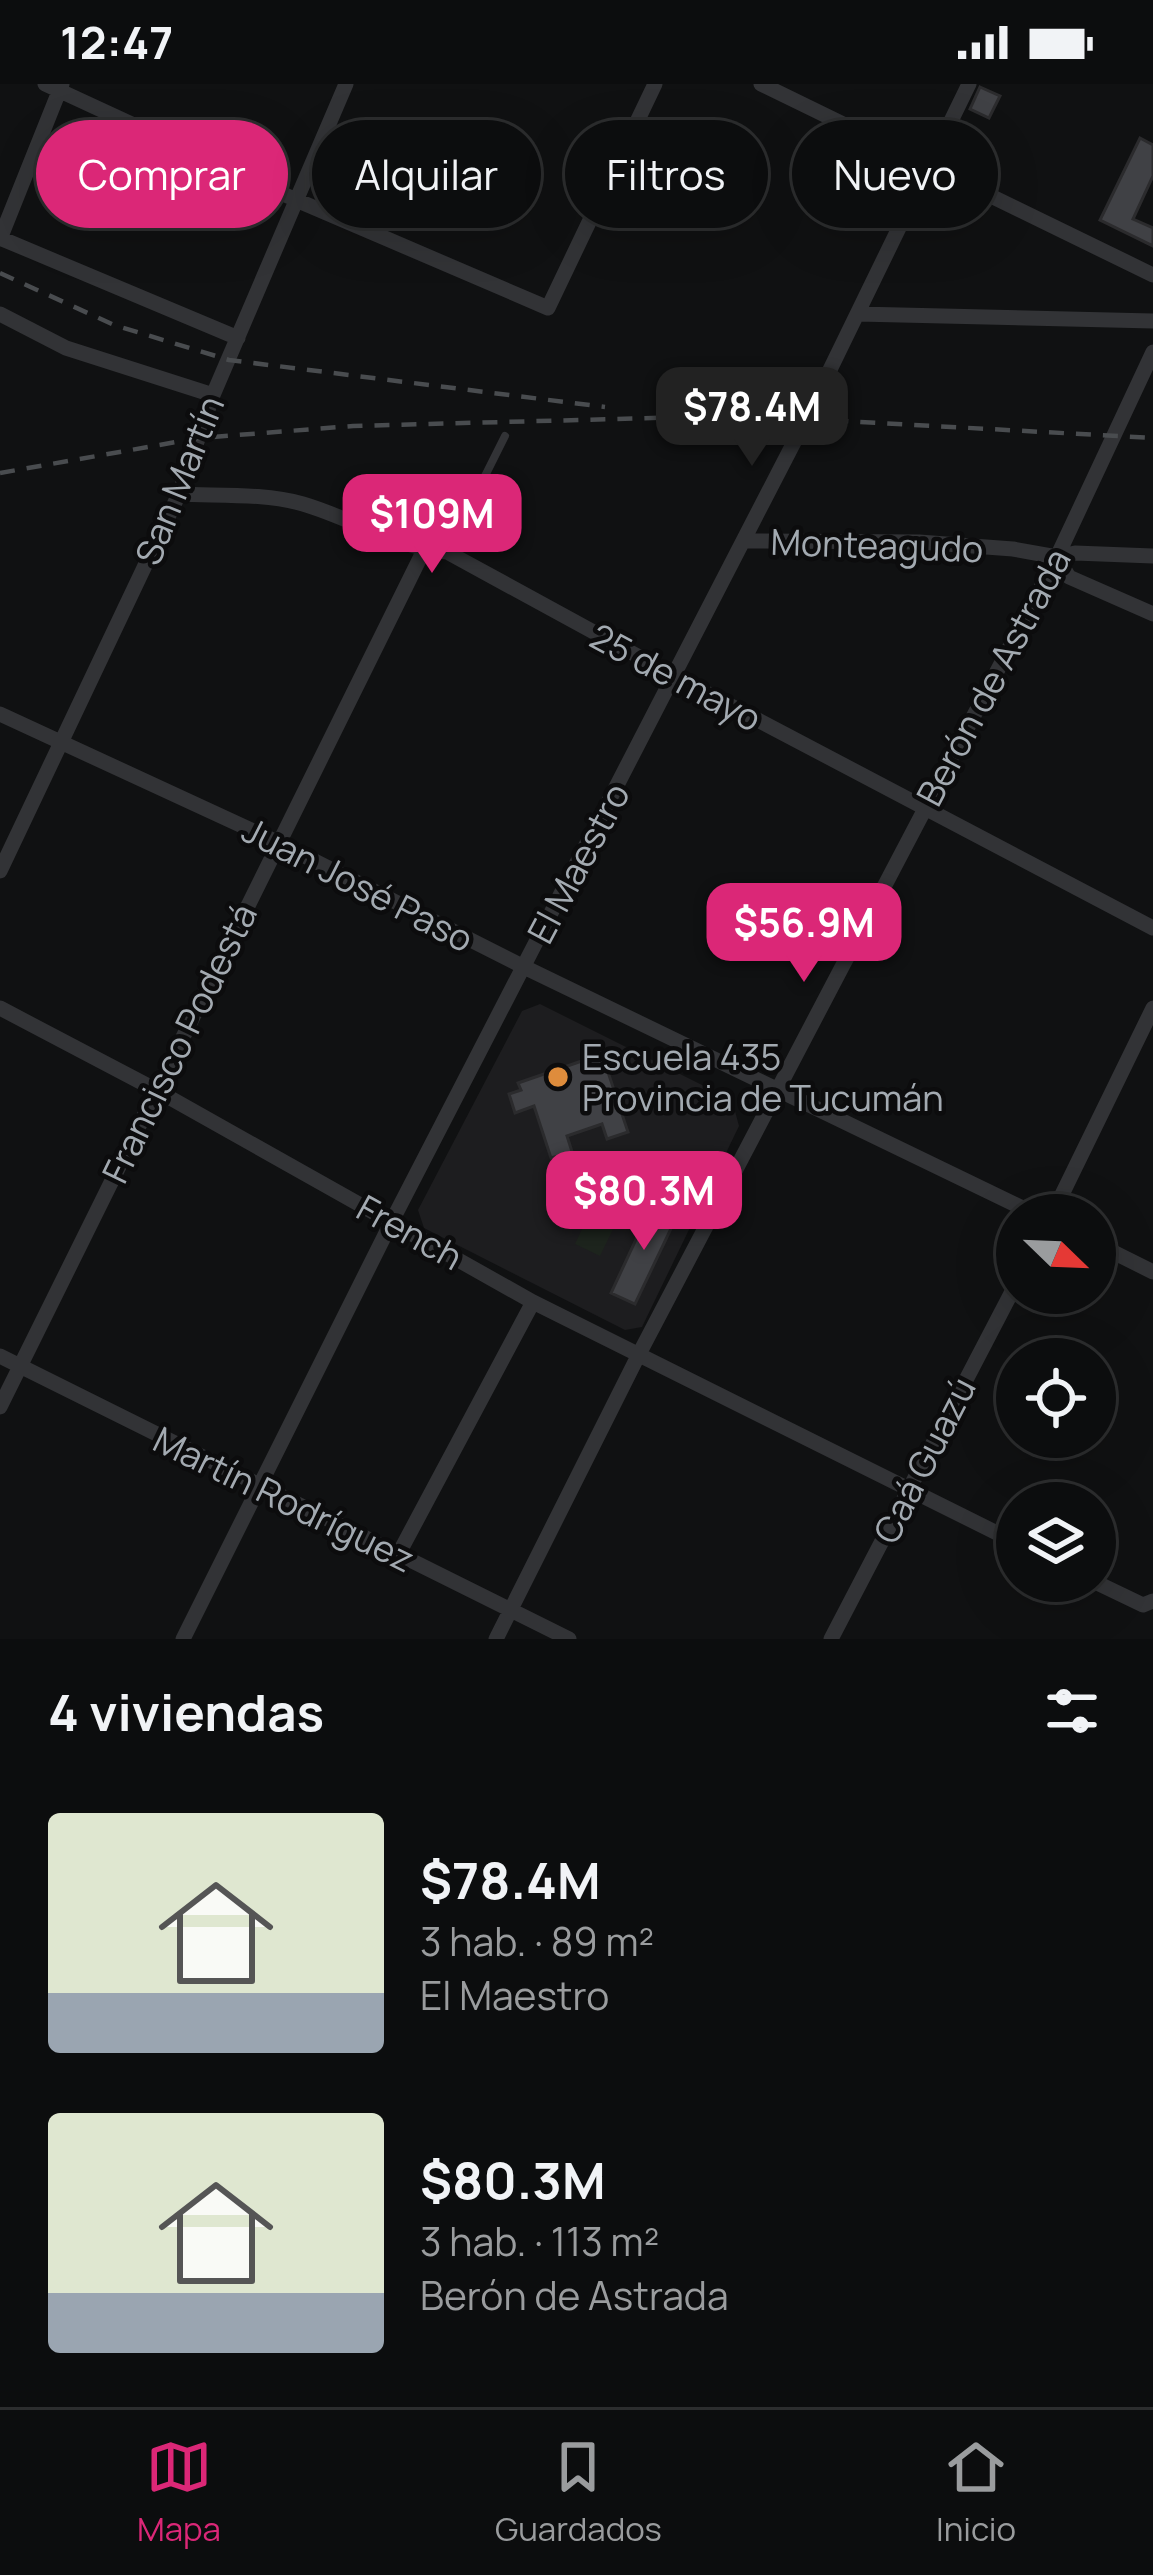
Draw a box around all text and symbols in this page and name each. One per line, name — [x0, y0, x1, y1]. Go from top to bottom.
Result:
text: 12:47 — [60, 11, 173, 73]
chip: Comprar — [36, 120, 288, 228]
chip: Alquilar — [312, 120, 541, 228]
chip: Filtros — [565, 120, 768, 228]
chip: Nuevo — [792, 120, 998, 228]
pin: $78.4M — [654, 367, 850, 469]
text: $78.4M — [683, 379, 821, 433]
street label: San Martín — [123, 388, 235, 572]
pin: $109M — [348, 474, 516, 576]
text: $109M — [370, 486, 494, 540]
street label: Monteagudo — [770, 517, 984, 573]
street label: Berón de Astrada — [904, 540, 1082, 814]
street label: 25 de mayo — [582, 611, 770, 743]
street label: El Maestro — [515, 774, 641, 952]
street label: Juan José Paso — [234, 805, 482, 963]
pin: $56.9M — [706, 883, 902, 985]
street label: Francisco Podestá — [90, 895, 268, 1191]
text: $56.9M — [733, 895, 875, 949]
place label: Escuela 435 Provincia de Tucumán — [582, 1032, 944, 1122]
marker: Escuela 435 Provincia de Tucumán — [545, 1064, 571, 1090]
pin: $80.3M — [546, 1151, 742, 1253]
text: $80.3M — [573, 1163, 715, 1217]
street label: French — [348, 1183, 472, 1281]
north arrow — [996, 1194, 1116, 1314]
map controls — [996, 1194, 1116, 1602]
button: locate — [996, 1338, 1116, 1458]
street label: Caá Guazú — [861, 1369, 987, 1551]
street label: Martín Rodríguez — [146, 1415, 422, 1583]
button: layers — [996, 1482, 1116, 1602]
text: 4 viviendas — [48, 1677, 324, 1746]
icon: filters — [1039, 1678, 1105, 1744]
text: $78.4M — [420, 1845, 601, 1914]
icon: home — [144, 1861, 288, 2005]
text: 3 hab. · 89 m² — [420, 1914, 654, 1968]
text: El Maestro — [420, 1968, 609, 2022]
text: $80.3M — [420, 2145, 606, 2214]
icon: home — [144, 2161, 288, 2305]
text: 3 hab. · 113 m² — [420, 2214, 659, 2268]
text: Berón de Astrada — [420, 2268, 729, 2322]
tab: Mapa — [137, 2434, 221, 2551]
tab: Guardados — [495, 2434, 662, 2551]
tab: Inicio — [936, 2434, 1016, 2551]

